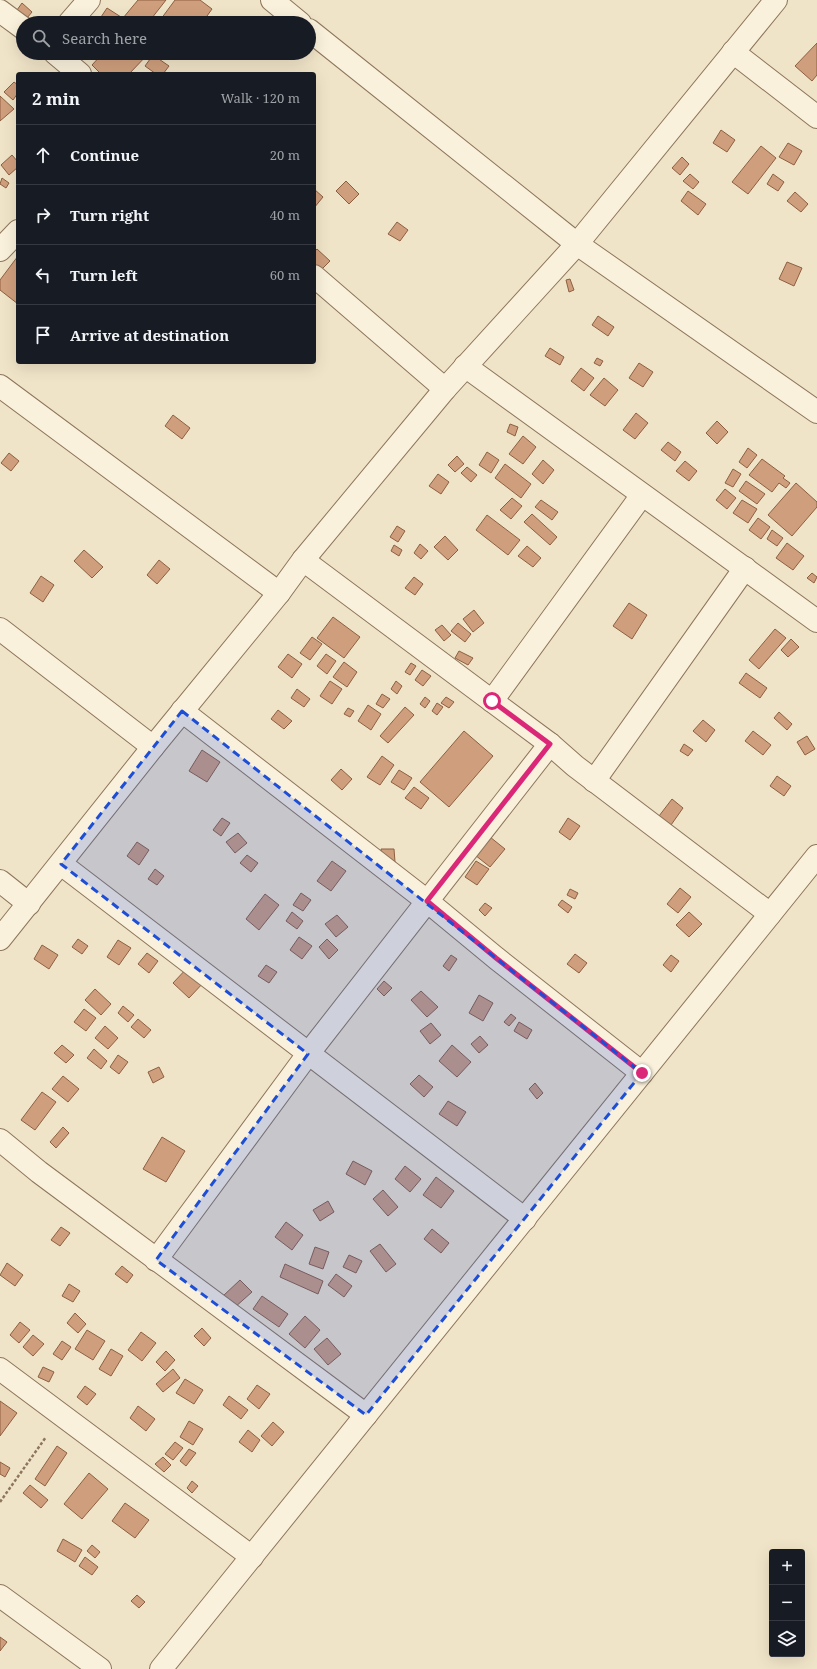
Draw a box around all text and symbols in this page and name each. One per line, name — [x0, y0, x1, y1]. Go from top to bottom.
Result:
search box — [16, 16, 316, 60]
icon: search — [30, 27, 52, 49]
text: Search here — [62, 28, 147, 48]
text: 2 min — [32, 87, 80, 110]
text: Walk · 120 m — [221, 89, 300, 107]
icon: ahead — [32, 144, 54, 166]
text: Continue — [70, 145, 139, 165]
text: 20 m — [270, 146, 300, 164]
icon: right — [32, 204, 54, 226]
text: Turn right — [70, 205, 149, 225]
text: 40 m — [270, 206, 300, 224]
icon: left — [32, 264, 54, 286]
text: Turn left — [70, 265, 138, 285]
text: 60 m — [270, 266, 300, 284]
icon: arrive — [32, 324, 54, 346]
text: Arrive at destination — [70, 325, 229, 345]
route start — [483, 692, 501, 710]
route end — [633, 1064, 651, 1082]
map controls — [769, 1549, 805, 1657]
button: + — [769, 1549, 805, 1585]
button: − — [769, 1585, 805, 1621]
button: layers — [769, 1621, 805, 1657]

